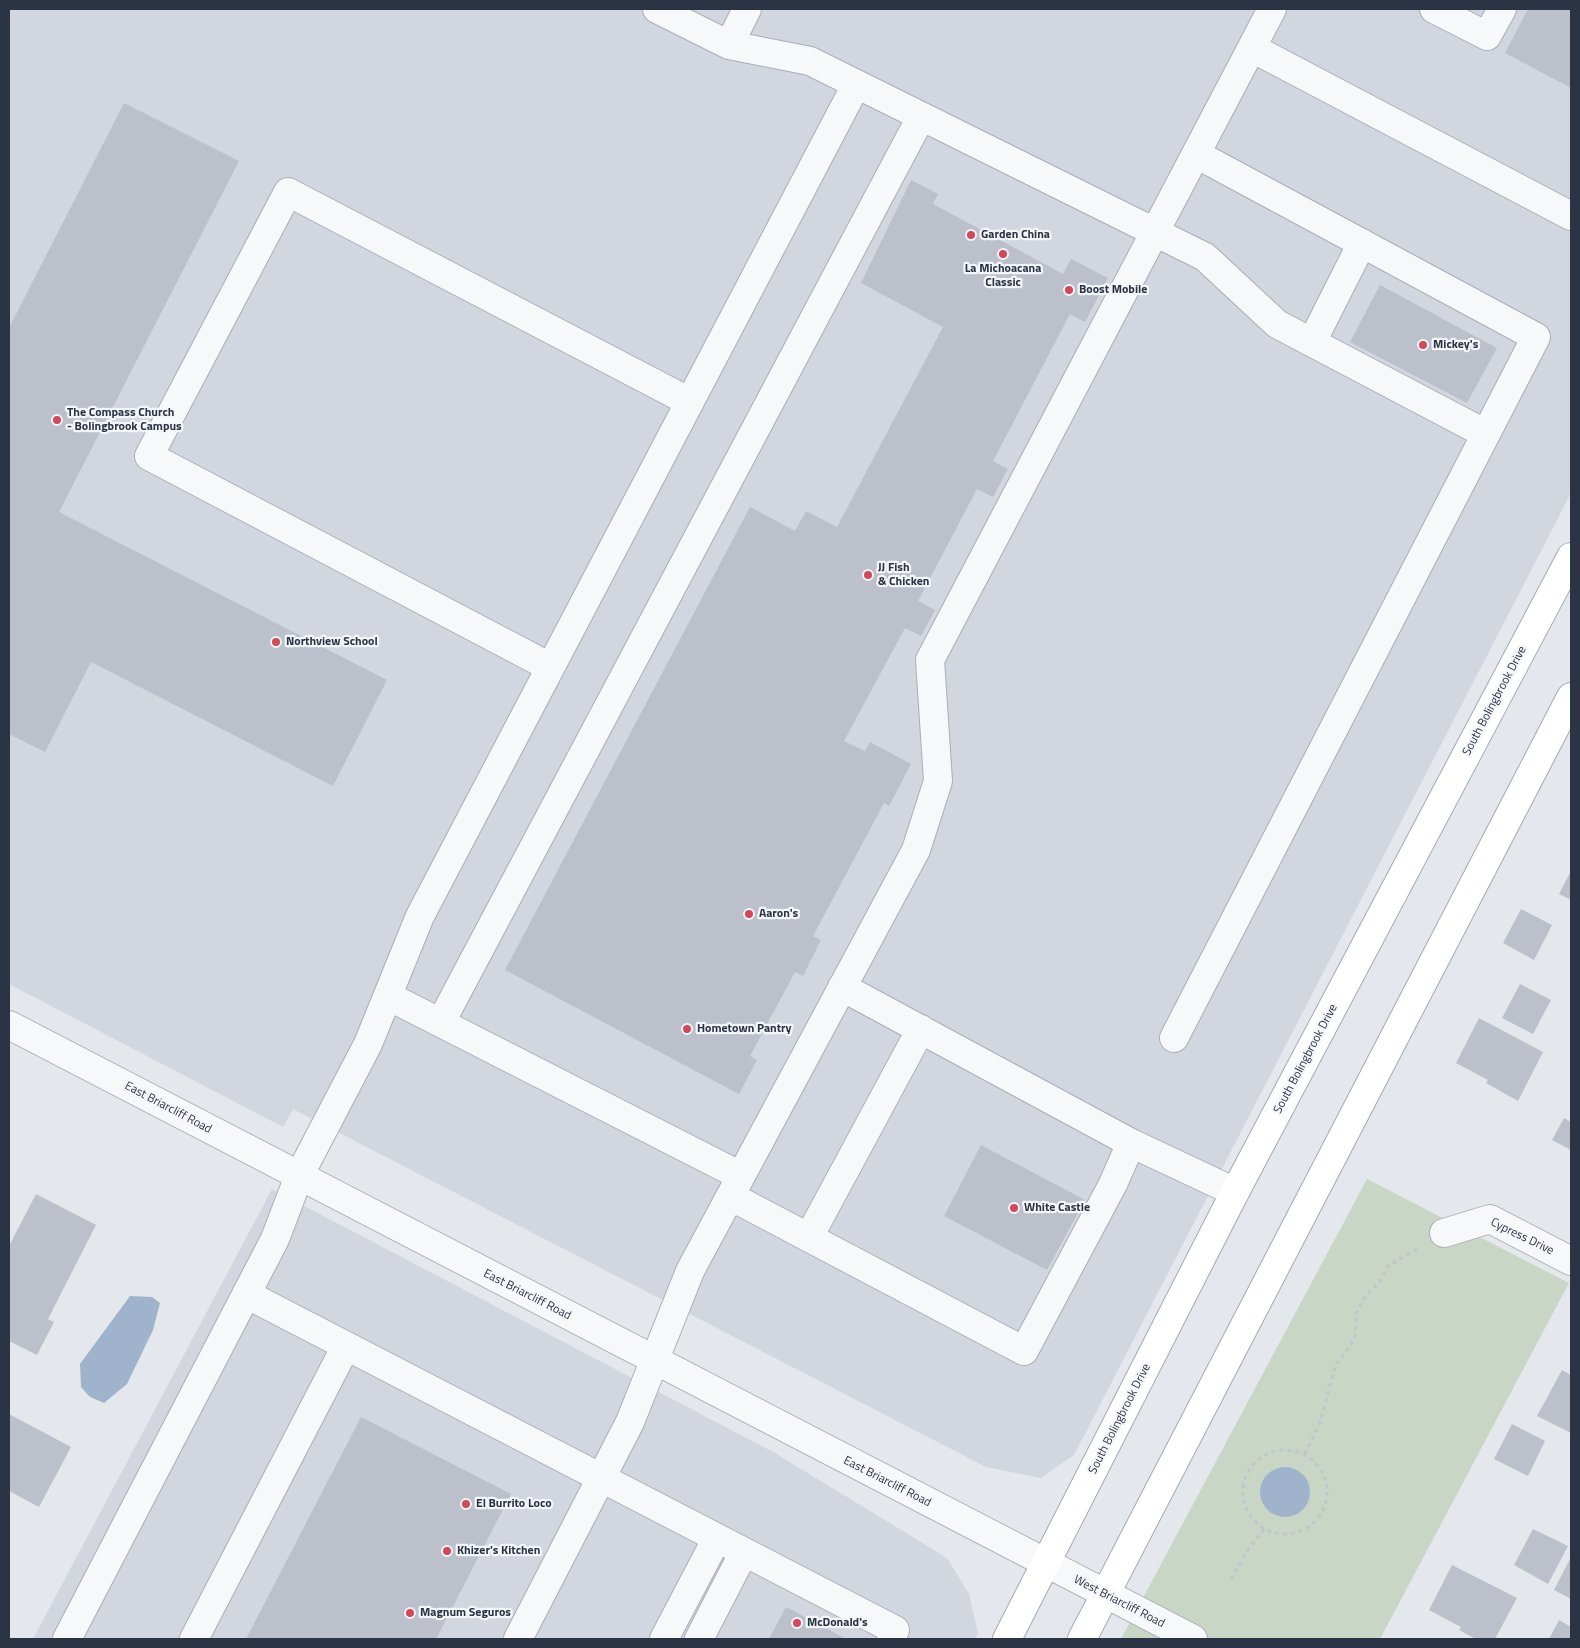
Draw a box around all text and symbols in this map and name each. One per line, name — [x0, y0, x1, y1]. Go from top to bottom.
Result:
place label: Garden China — [981, 228, 1050, 242]
marker: Garden China — [965, 229, 977, 241]
marker: La Michoacana Classic — [997, 248, 1009, 260]
place label: La Michoacana Classic — [965, 262, 1041, 290]
place label: Boost Mobile — [1079, 283, 1147, 297]
marker: Boost Mobile — [1063, 284, 1075, 296]
place label: Mickey's — [1433, 338, 1478, 352]
marker: Mickey's — [1417, 339, 1429, 351]
place label: The Compass Church - Bolingbrook Campus — [67, 406, 182, 434]
marker: The Compass Church - Bolingbrook Campus — [51, 414, 63, 426]
place label: JJ Fish & Chicken — [878, 561, 929, 589]
marker: JJ Fish & Chicken — [862, 569, 874, 581]
place label: Northview School — [286, 635, 378, 649]
marker: Northview School — [270, 636, 282, 648]
street label: South Bolingbrook Drive — [1460, 644, 1530, 758]
place label: Aaron's — [759, 907, 798, 921]
marker: Aaron's — [743, 908, 755, 920]
street label: South Bolingbrook Drive — [1271, 1002, 1341, 1116]
place label: Hometown Pantry — [697, 1022, 792, 1036]
marker: Hometown Pantry — [681, 1023, 693, 1035]
street label: East Briarcliff Road — [122, 1079, 214, 1137]
place label: White Castle — [1024, 1201, 1090, 1215]
marker: White Castle — [1008, 1202, 1020, 1214]
street label: Cypress Drive — [1488, 1215, 1556, 1259]
street label: East Briarcliff Road — [481, 1267, 573, 1323]
street label: South Bolingbrook Drive — [1086, 1361, 1154, 1477]
street label: East Briarcliff Road — [841, 1454, 933, 1510]
place label: El Burrito Loco — [476, 1497, 552, 1511]
marker: El Burrito Loco — [460, 1498, 472, 1510]
place label: Khizer's Kitchen — [457, 1544, 540, 1558]
marker: Khizer's Kitchen — [441, 1545, 453, 1557]
street label: West Briarcliff Road — [1071, 1573, 1167, 1631]
place label: Magnum Seguros — [420, 1606, 511, 1620]
marker: Magnum Seguros — [404, 1607, 416, 1619]
place label: McDonald's — [807, 1616, 868, 1630]
marker: McDonald's — [791, 1617, 803, 1629]

